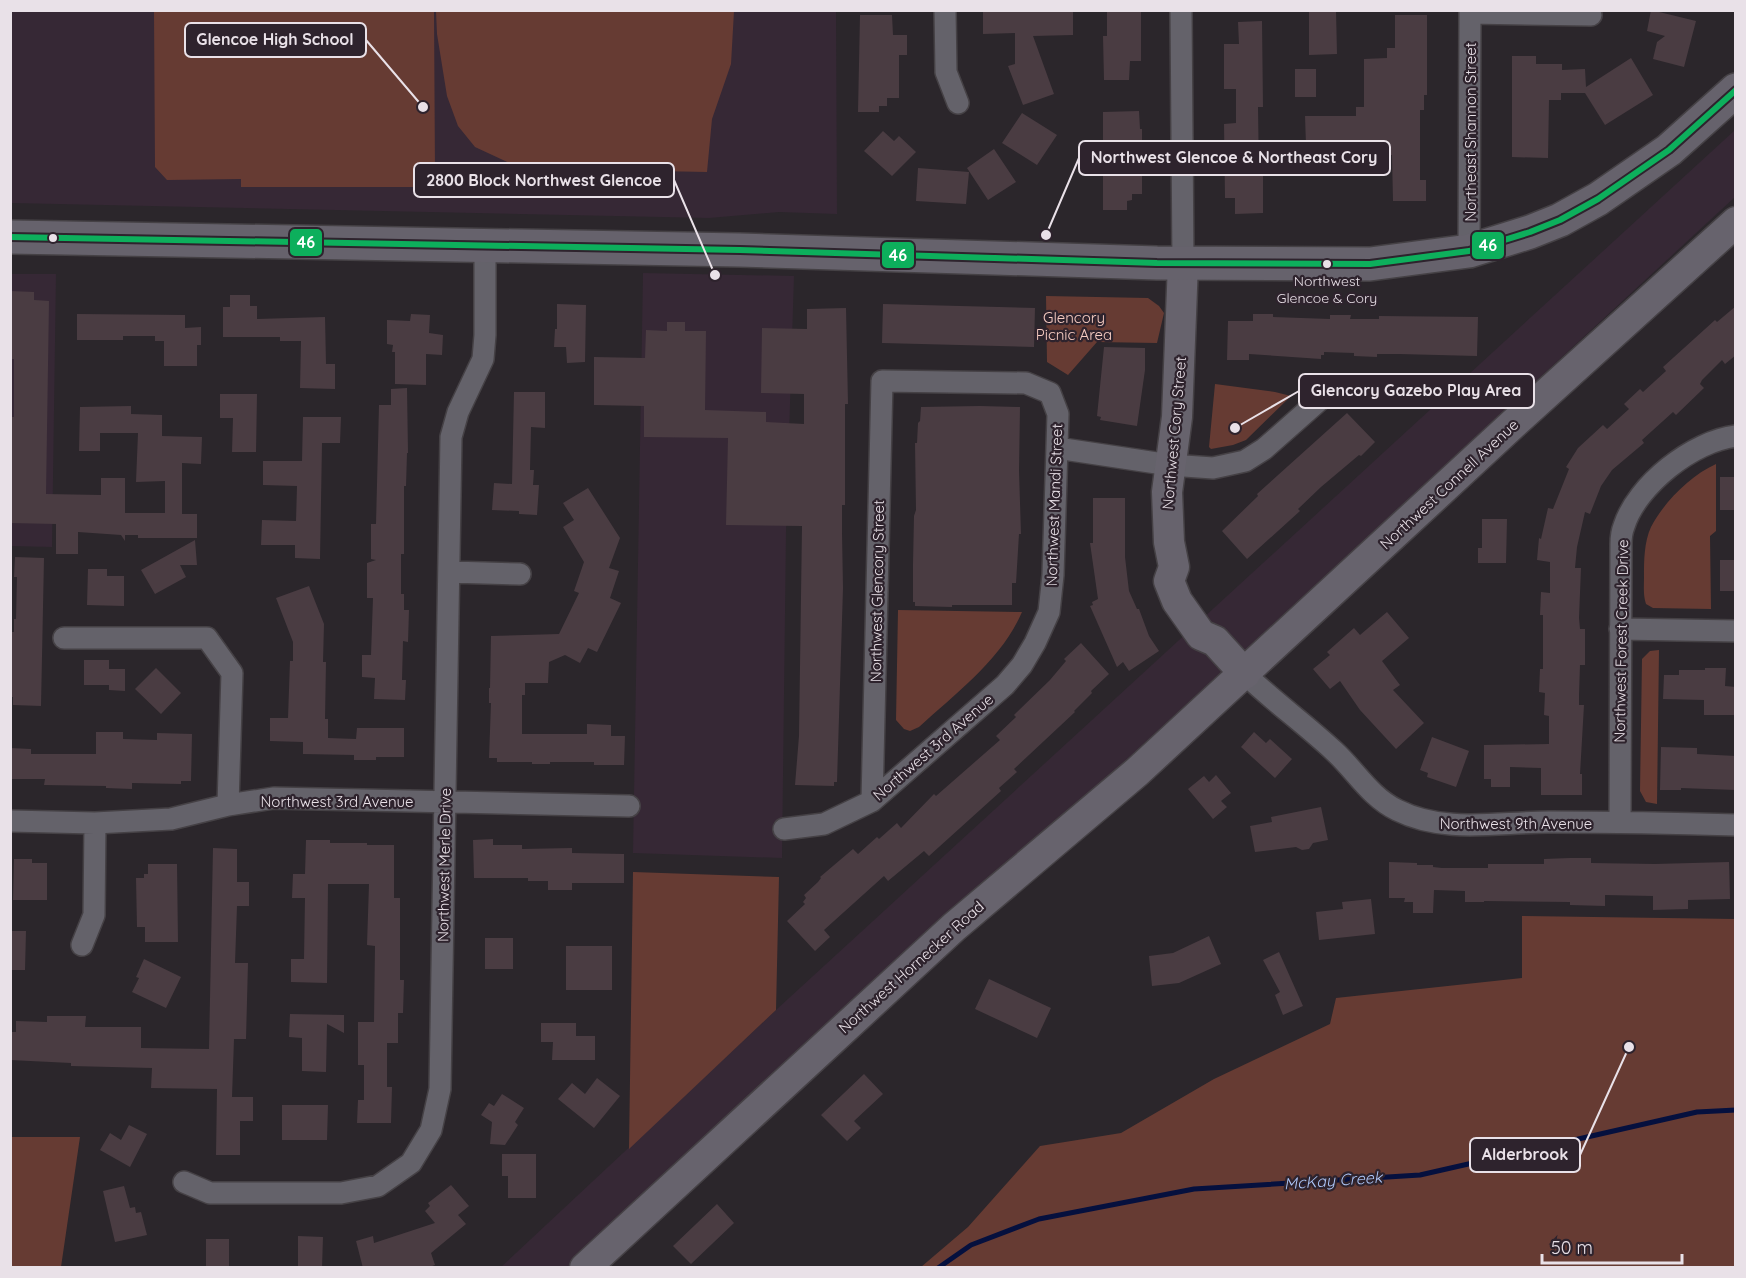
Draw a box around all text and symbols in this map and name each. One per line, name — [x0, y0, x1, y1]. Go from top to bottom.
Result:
callout: Glencoe High School — [185, 23, 366, 57]
text: Glencoe High School — [196, 29, 354, 49]
street label: Northeast Shannon Street — [1461, 42, 1480, 222]
callout: Northwest Glencoe & Northeast Cory — [1079, 141, 1390, 175]
text: Northwest Glencoe & Northeast Cory — [1091, 147, 1377, 167]
callout: 2800 Block Northwest Glencoe — [414, 163, 674, 197]
text: 2800 Block Northwest Glencoe — [426, 170, 662, 190]
line badge: 46 — [289, 228, 323, 257]
line badge: 46 — [1471, 231, 1505, 260]
unlabelled marker — [47, 232, 59, 244]
text: 46 — [297, 232, 315, 252]
text: 46 — [1479, 235, 1497, 255]
line badge: 46 — [881, 241, 915, 269]
text: 46 — [889, 245, 907, 265]
marker: Northwest Glencoe & Cory — [1321, 258, 1333, 270]
place label: Northwest Glencoe & Cory — [1277, 272, 1377, 307]
park label: Glencory Picnic Area — [1036, 308, 1112, 344]
street label: Northwest Cory Street — [1158, 356, 1190, 510]
callout: Glencory Gazebo Play Area — [1299, 374, 1534, 408]
text: Glencory Gazebo Play Area — [1311, 380, 1521, 400]
street label: Northwest Connell Avenue — [1376, 415, 1522, 553]
street label: Northwest Mandi Street — [1042, 423, 1066, 587]
street label: Northwest Glencory Street — [866, 500, 888, 682]
street label: Northwest Forest Creek Drive — [1610, 539, 1632, 743]
street label: Northwest 3rd Avenue — [869, 690, 997, 804]
street label: Northwest Merle Drive — [433, 788, 455, 942]
street label: Northwest 3rd Avenue — [260, 792, 414, 811]
street label: Northwest 9th Avenue — [1440, 814, 1592, 833]
street label: Northwest Hornecker Road — [834, 897, 988, 1037]
callout: Alderbrook — [1470, 1138, 1580, 1172]
text: Alderbrook — [1482, 1144, 1568, 1164]
water label: McKay Creek — [1283, 1166, 1384, 1193]
scale bar — [1542, 1227, 1682, 1265]
text: 50 m — [1551, 1236, 1593, 1259]

